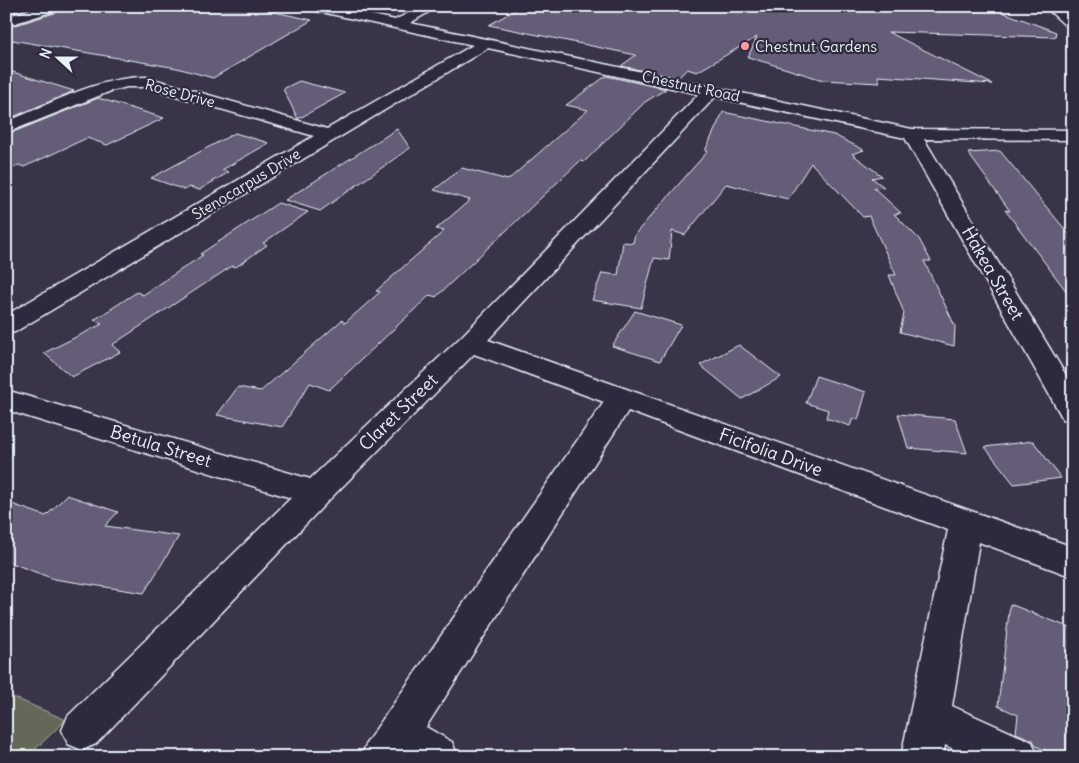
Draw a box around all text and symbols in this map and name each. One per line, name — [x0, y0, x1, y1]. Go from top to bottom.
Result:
north arrow — [32, 32, 82, 82]
place label: Chestnut Gardens — [755, 37, 877, 56]
marker: Chestnut Gardens — [739, 40, 751, 52]
text: N — [36, 46, 56, 61]
street label: Chestnut Road — [640, 66, 742, 106]
street label: Rose Drive — [143, 75, 217, 111]
street label: Stenocarpus Drive — [188, 144, 304, 224]
street label: Hakea Street — [957, 222, 1029, 324]
street label: Claret Street — [354, 369, 442, 455]
street label: Betula Street — [108, 420, 214, 472]
street label: Ficifolia Drive — [716, 423, 826, 481]

